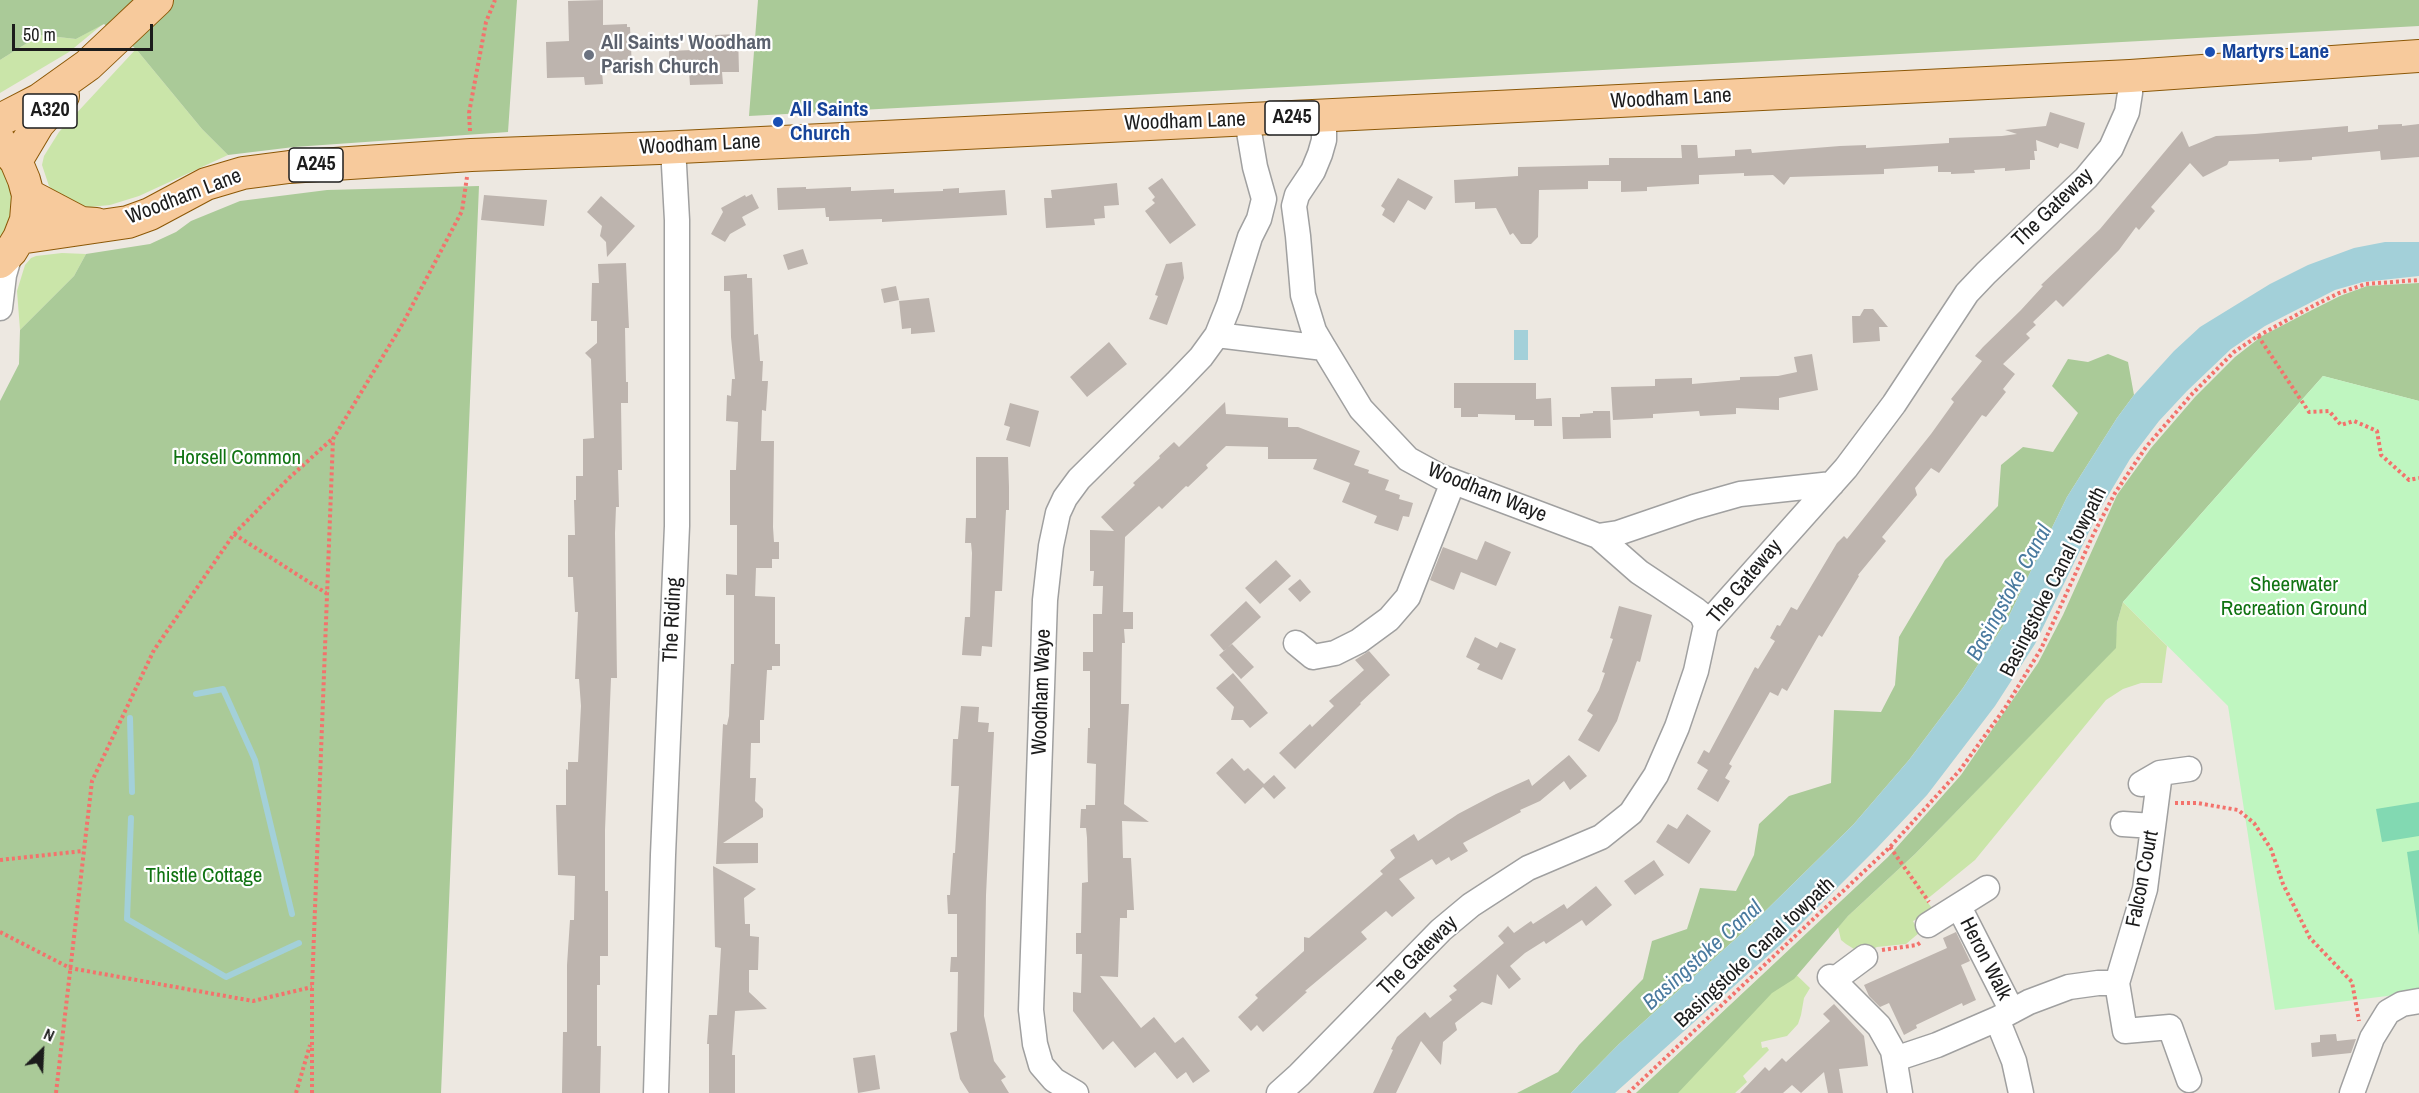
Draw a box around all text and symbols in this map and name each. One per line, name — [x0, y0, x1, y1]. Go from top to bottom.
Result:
scale bar — [15, 12, 156, 50]
text: 50 m — [23, 22, 56, 47]
place label: All Saints' Woodham Parish Church — [601, 30, 771, 80]
place label: Martyrs Lane — [2222, 39, 2329, 65]
marker: Martyrs Lane — [2203, 45, 2217, 59]
marker: All Saints' Woodham Parish Church — [582, 48, 596, 62]
street label: Woodham Lane — [1610, 83, 1732, 115]
road number: A320 — [23, 94, 77, 128]
place label: All Saints Church — [790, 97, 868, 147]
road number: A245 — [1265, 101, 1319, 135]
street label: Woodham Lane — [1124, 107, 1246, 137]
marker: All Saints Church — [771, 115, 785, 129]
street label: Woodham Lane — [639, 129, 761, 161]
road number: A245 — [289, 148, 343, 182]
street label: The Gateway — [2007, 163, 2099, 253]
street label: Woodham Lane — [123, 164, 245, 230]
park label: Horsell Common — [173, 445, 301, 471]
street label: Woodham Waye — [1424, 458, 1550, 528]
street label: Basingstoke Canal towpath — [1995, 483, 2113, 681]
water label: Basingstoke Canal — [1962, 520, 2058, 666]
street label: The Gateway — [1702, 535, 1788, 629]
park label: Sheerwater Recreation Ground — [2221, 572, 2367, 622]
street label: The Riding — [658, 577, 688, 663]
street label: Woodham Waye — [1027, 628, 1057, 756]
street label: Falcon Court — [2121, 829, 2165, 929]
park label: Thistle Cottage — [146, 863, 262, 889]
street label: Basingstoke Canal towpath — [1670, 872, 1840, 1034]
water label: Basingstoke Canal — [1638, 896, 1768, 1016]
street label: The Gateway — [1373, 911, 1463, 1001]
street label: Heron Walk — [1953, 913, 2017, 1005]
north arrow — [12, 1021, 72, 1081]
text: N — [41, 1023, 58, 1047]

